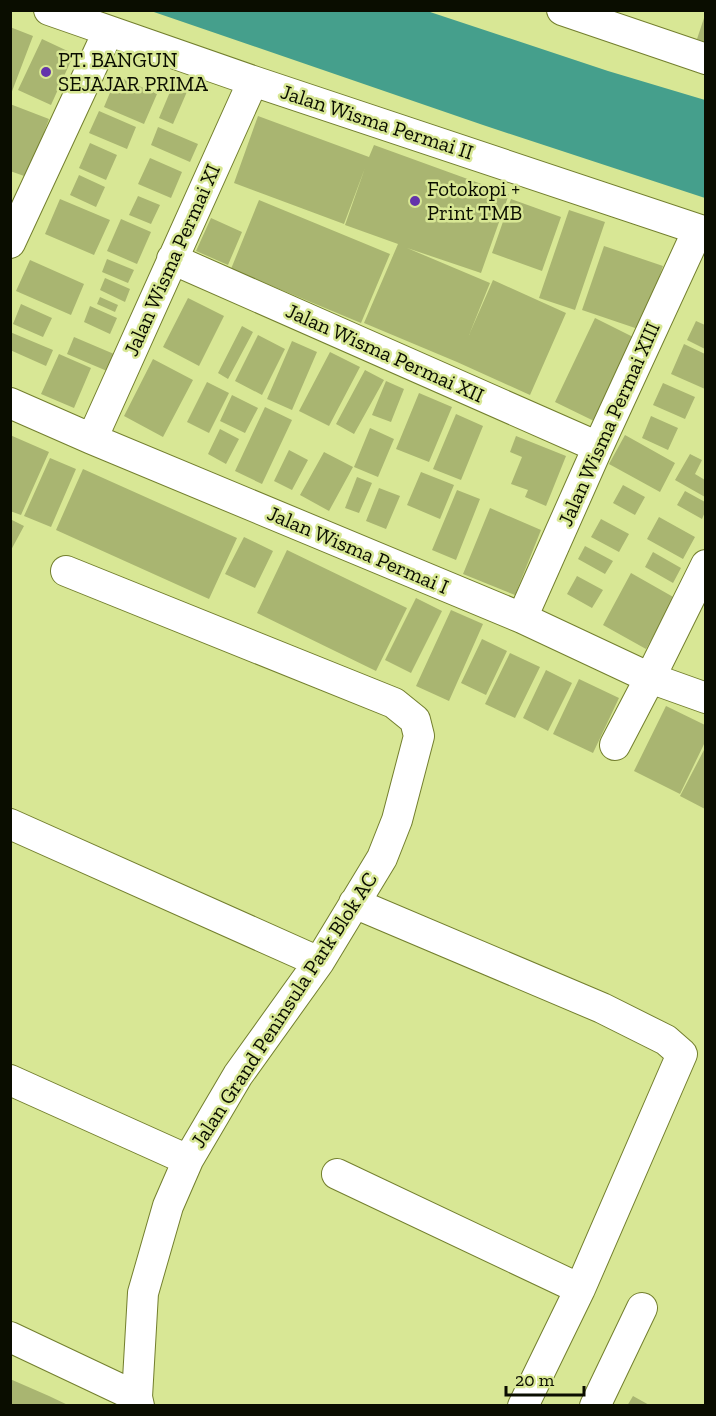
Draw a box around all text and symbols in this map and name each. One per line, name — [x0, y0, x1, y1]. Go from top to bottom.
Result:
place label: PT. BANGUN SEJAJAR PRIMA — [58, 47, 208, 96]
marker: PT. BANGUN SEJAJAR PRIMA — [39, 65, 53, 79]
street label: Jalan Wisma Permai II — [278, 79, 477, 164]
street label: Jalan Wisma Permai XI — [118, 160, 225, 360]
place label: Fotokopi + Print TMB — [427, 176, 522, 225]
marker: Fotokopi + Print TMB — [408, 194, 422, 208]
street label: Jalan Wisma Permai XII — [282, 298, 488, 407]
street label: Jalan Wisma Permai XIII — [552, 318, 665, 530]
street label: Jalan Wisma Permai I — [264, 500, 453, 599]
street label: Jalan Grand Peninsula Park Blok AC — [185, 867, 382, 1152]
scale bar — [506, 1359, 584, 1397]
text: 20 m — [515, 1369, 555, 1391]

